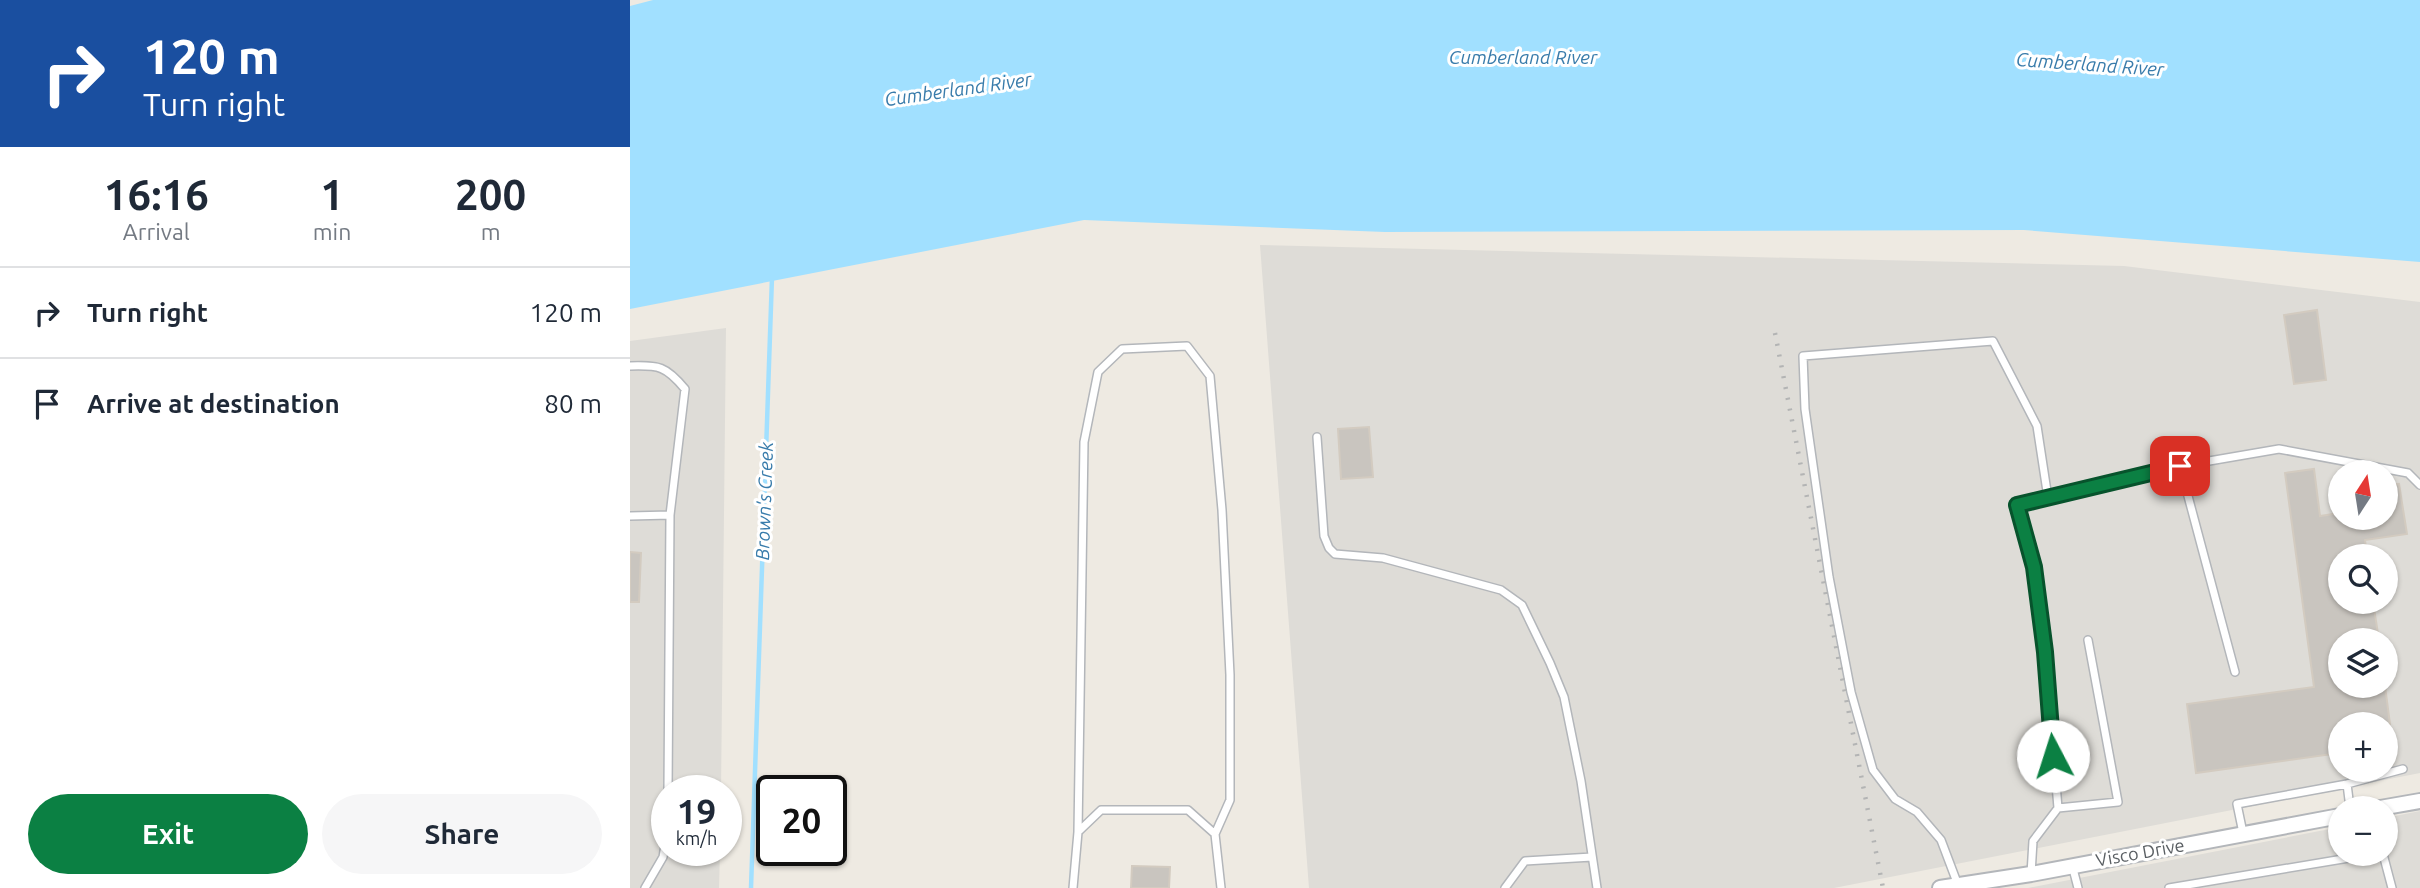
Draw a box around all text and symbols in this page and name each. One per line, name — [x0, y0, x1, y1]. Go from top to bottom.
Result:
icon: right — [28, 28, 119, 119]
text: 120 m — [143, 28, 280, 83]
water label: Cumberland River — [1449, 46, 1598, 68]
water label: Cumberland River — [2015, 48, 2165, 80]
water label: Cumberland River — [883, 68, 1034, 110]
text: Turn right — [143, 86, 285, 122]
text: 16:16 — [104, 171, 209, 218]
text: 1 — [320, 171, 344, 218]
text: 200 — [455, 171, 526, 218]
text: Arrival — [123, 219, 190, 244]
text: min — [313, 219, 351, 244]
text: m — [481, 219, 501, 244]
icon: right — [28, 294, 66, 332]
text: Turn right — [87, 298, 208, 327]
text: 120 m — [530, 298, 602, 327]
icon: arrive — [28, 385, 66, 423]
text: Arrive at destination — [87, 389, 340, 418]
text: 80 m — [544, 389, 602, 418]
pin — [2150, 436, 2210, 496]
water label: Brown's Creek — [751, 441, 777, 561]
icon: arrive — [2161, 447, 2199, 485]
north arrow — [2328, 460, 2398, 530]
map controls — [2328, 460, 2398, 866]
button: search — [2328, 544, 2398, 614]
button: layers — [2328, 628, 2398, 698]
button: + — [2328, 712, 2398, 782]
position arrow — [2016, 719, 2090, 793]
speed limit sign: 20 — [756, 775, 847, 866]
text: 19 — [677, 791, 716, 831]
button: Exit — [28, 794, 308, 874]
button: Share — [322, 794, 602, 874]
button: − — [2328, 796, 2398, 866]
text: km/h — [676, 828, 717, 848]
street label: Visco Drive — [2094, 834, 2186, 870]

